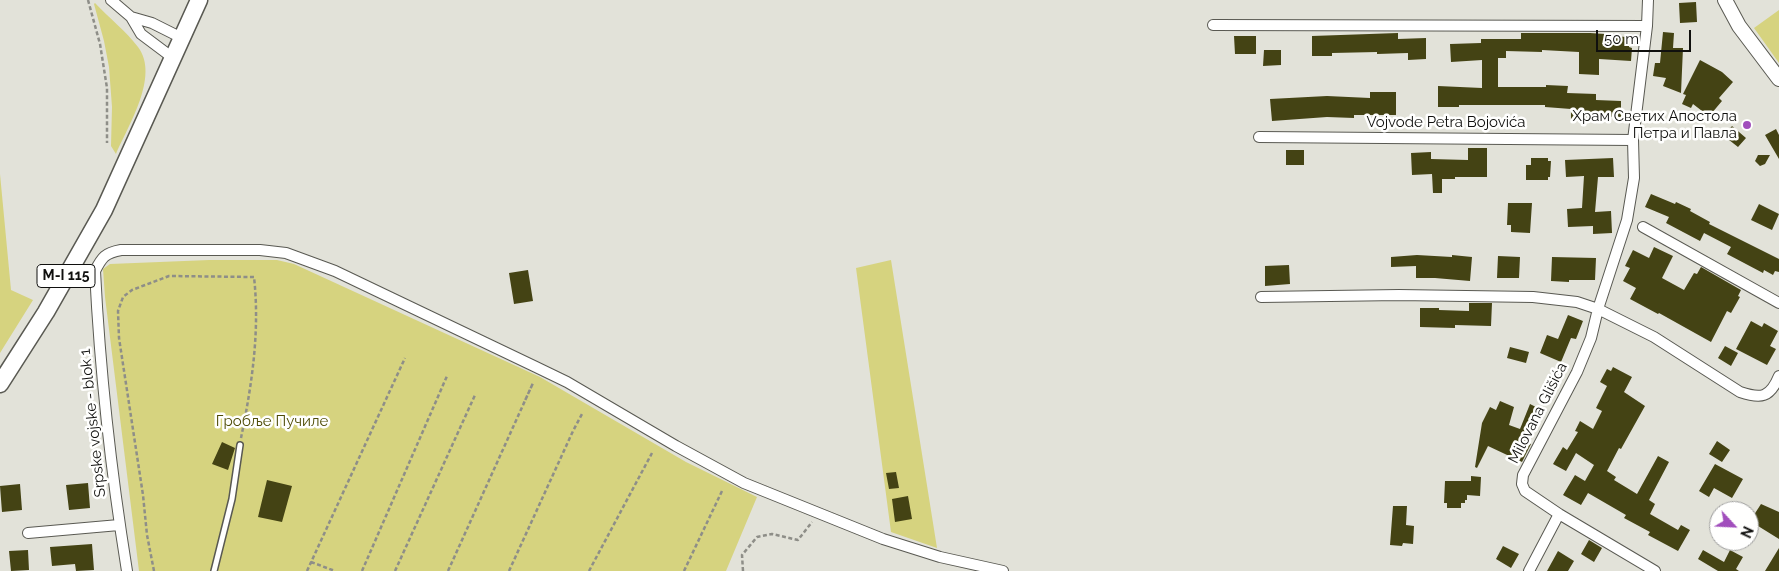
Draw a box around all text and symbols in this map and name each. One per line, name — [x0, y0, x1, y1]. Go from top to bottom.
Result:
scale bar — [1599, 20, 1694, 52]
text: 50 m — [1604, 30, 1639, 48]
place label: Храм Светих Апостола Петра и Павла — [1573, 107, 1737, 142]
street label: Vojvode Petra Bojovića — [1367, 113, 1525, 131]
marker: Храм Светих Апостола Петра и Павла — [1741, 119, 1753, 131]
road number: M-I 115 — [37, 264, 95, 288]
street label: Srpske vojske - blok 1 — [76, 348, 110, 498]
street label: Milovana Glišića — [1505, 360, 1571, 466]
park label: Гробље Пучиле — [216, 412, 328, 430]
north arrow — [1709, 501, 1759, 551]
text: N — [1737, 524, 1756, 540]

